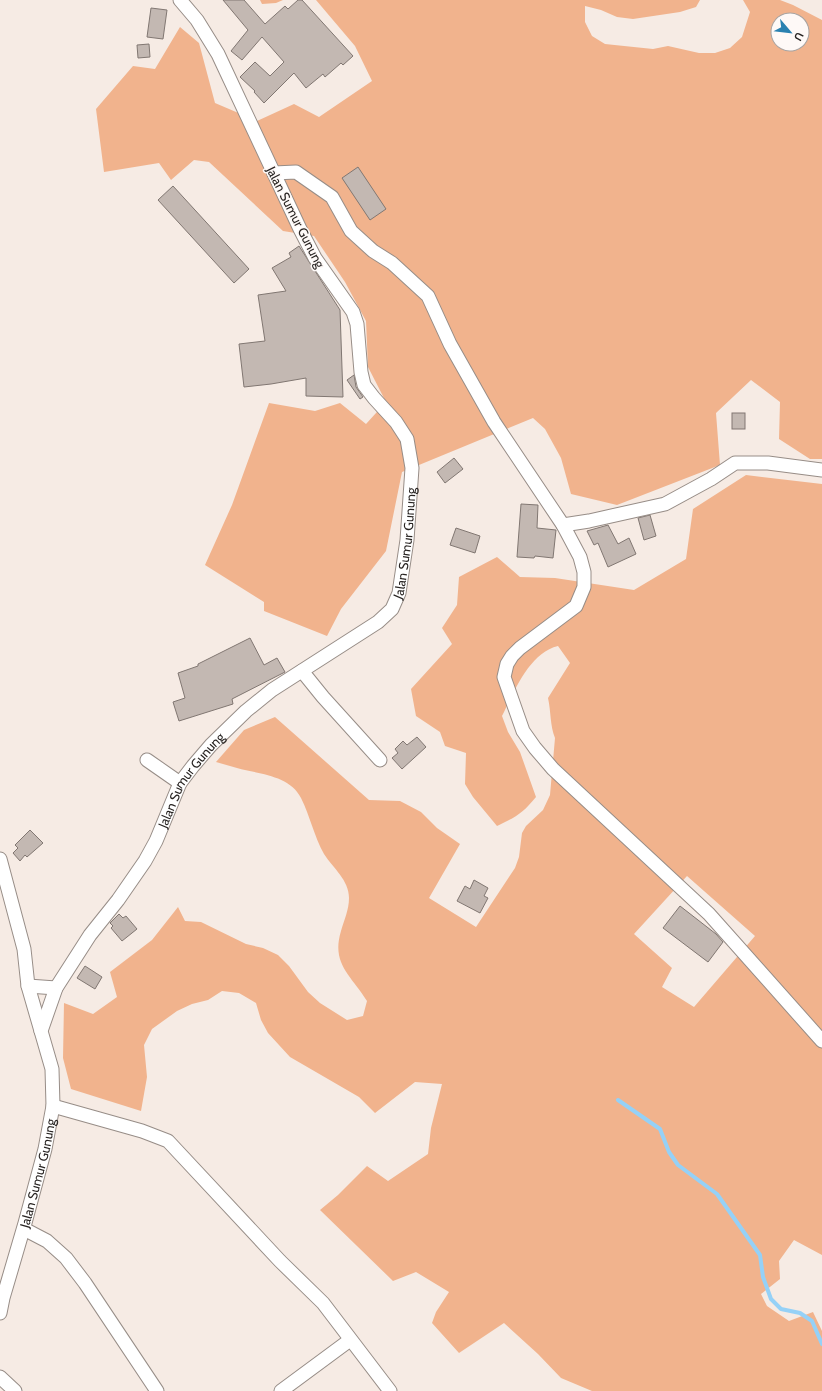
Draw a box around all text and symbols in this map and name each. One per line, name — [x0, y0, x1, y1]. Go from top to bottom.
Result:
north arrow — [770, 12, 810, 52]
text: U — [791, 30, 807, 44]
street label: Jalan Sumur Gunung — [263, 163, 329, 271]
street label: Jalan Sumur Gunung — [389, 486, 419, 602]
street label: Jalan Sumur Gunung — [154, 728, 228, 831]
street label: Jalan Sumur Gunung — [16, 1117, 59, 1230]

